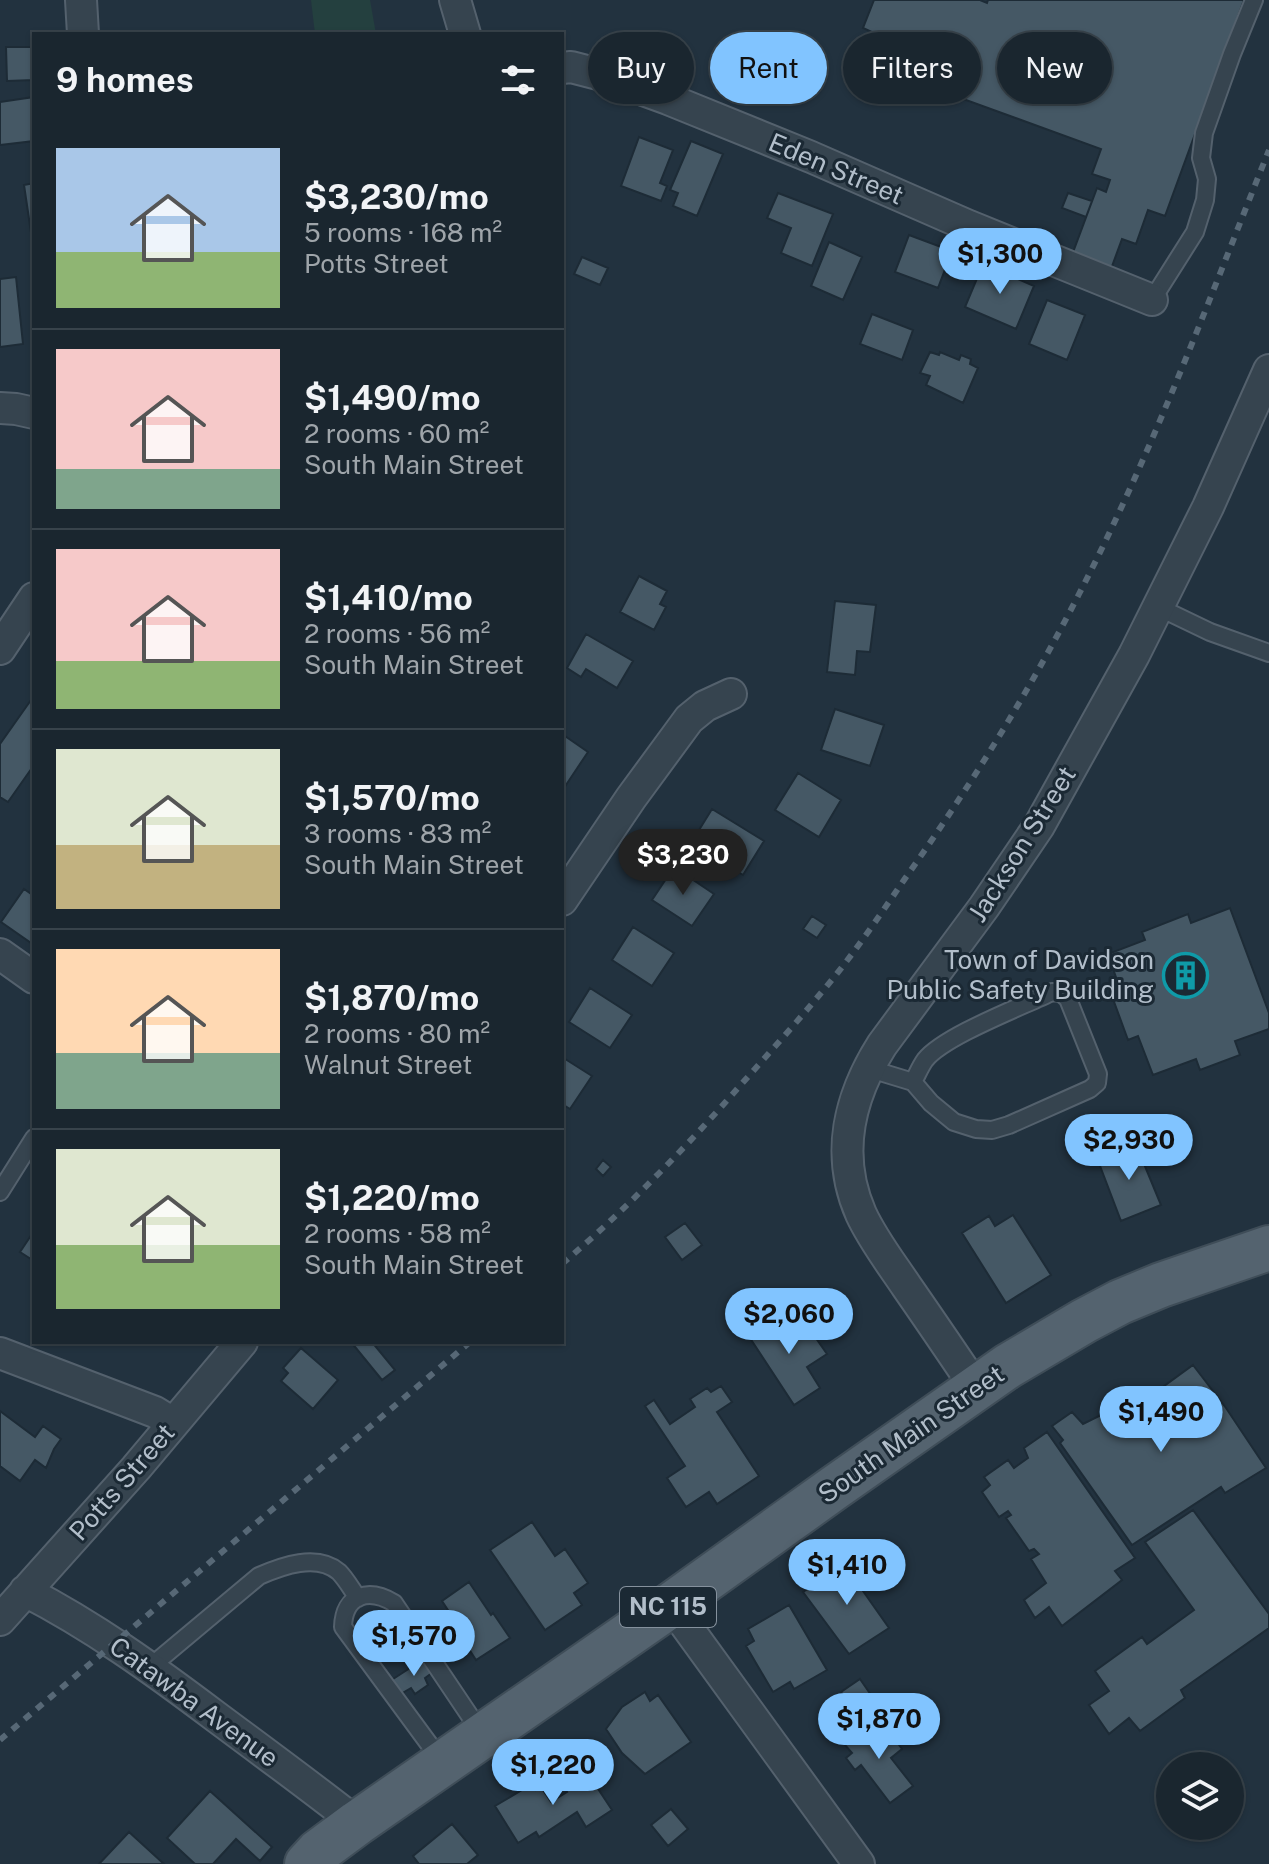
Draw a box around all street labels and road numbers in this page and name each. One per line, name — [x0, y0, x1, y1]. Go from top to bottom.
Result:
street label: Eden Street — [764, 126, 908, 211]
street label: Jackson Street — [961, 760, 1082, 927]
street label: South Main Street — [812, 1358, 1010, 1509]
street label: Potts Street — [62, 1417, 181, 1546]
road number: NC 115 — [620, 1587, 716, 1627]
street label: Catawba Avenue — [104, 1630, 285, 1773]

